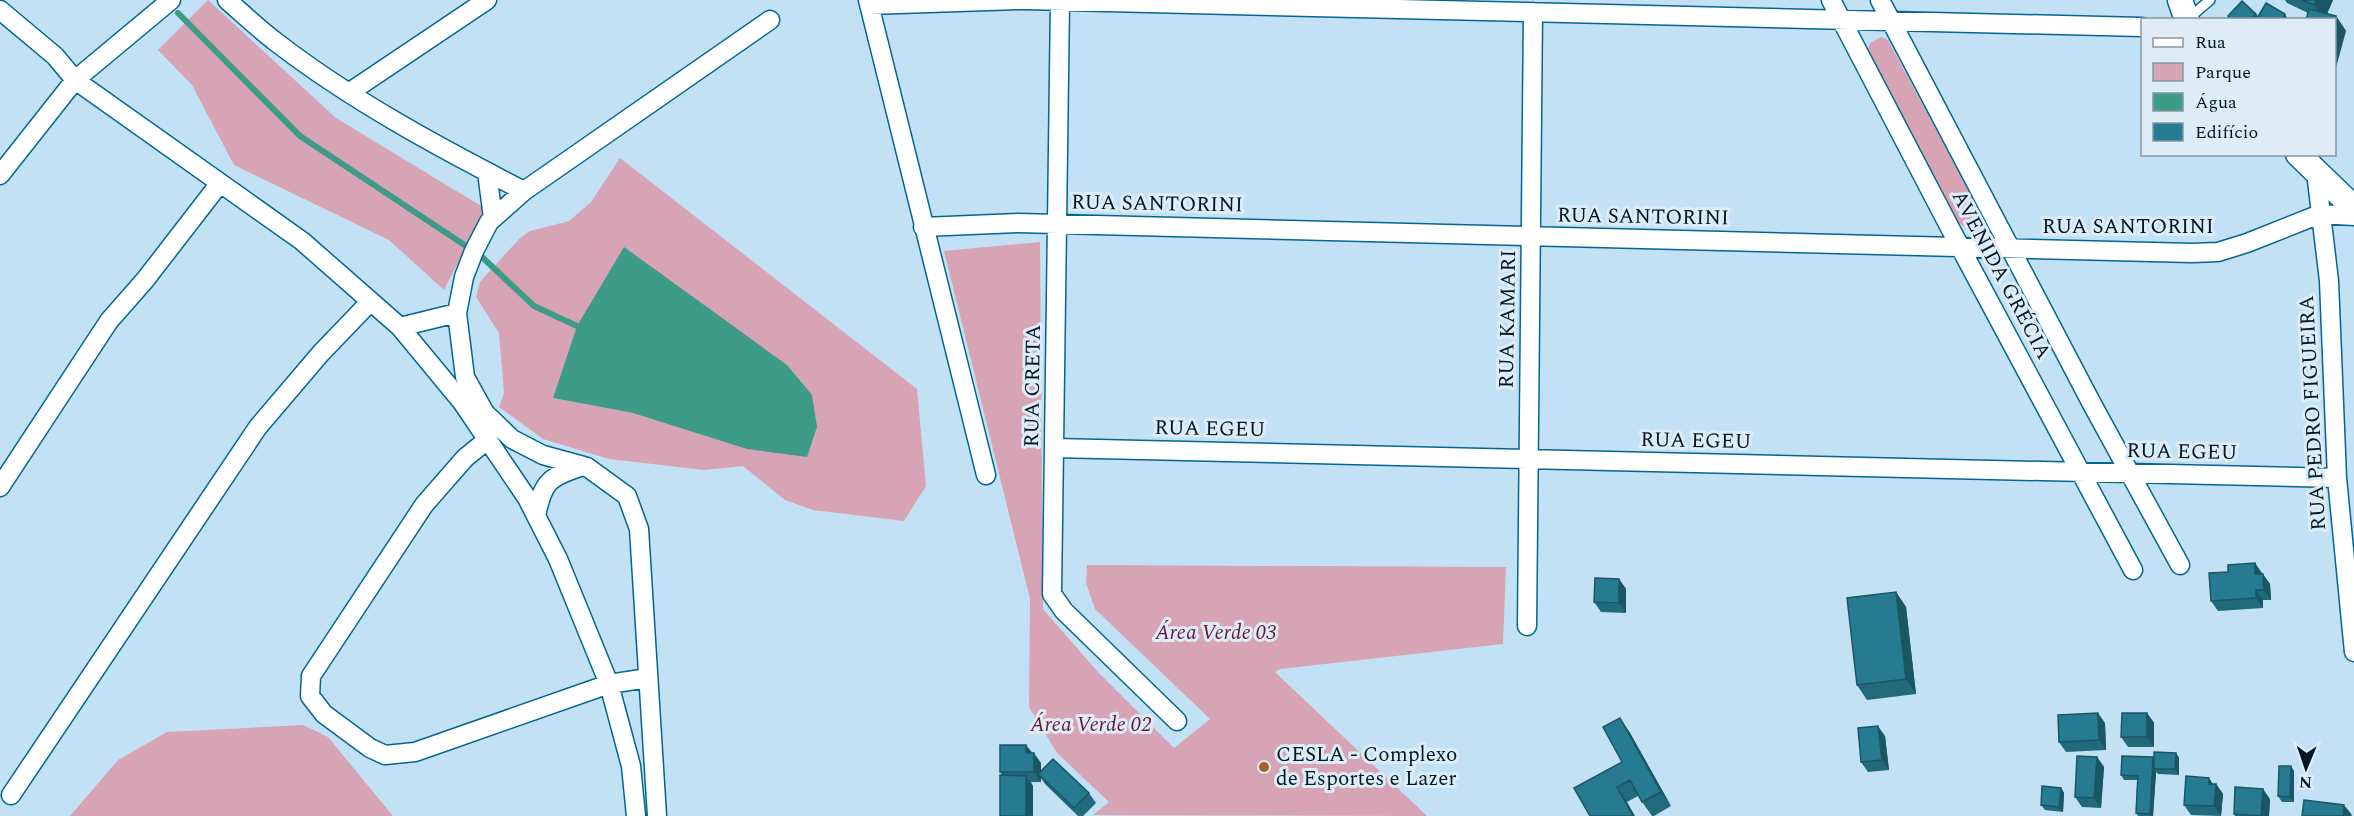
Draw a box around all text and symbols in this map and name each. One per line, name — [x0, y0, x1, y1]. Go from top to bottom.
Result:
legend — [2141, 18, 2336, 156]
text: Rua — [2195, 29, 2226, 56]
text: Parque — [2195, 59, 2251, 86]
text: Água — [2195, 89, 2237, 116]
text: Edifício — [2195, 119, 2258, 146]
street label: AVENIDA GRÉCIA — [1943, 185, 2059, 366]
street label: RUA SANTORINI — [1071, 187, 1243, 221]
street label: RUA SANTORINI — [1557, 200, 1729, 234]
street label: RUA SANTORINI — [2042, 211, 2214, 243]
street label: RUA KAMARI — [1491, 249, 1525, 389]
street label: RUA PEDRO FIGUEIRA — [2291, 294, 2335, 531]
street label: RUA CRETA — [1016, 324, 1050, 448]
street label: RUA EGEU — [1154, 412, 1266, 446]
street label: RUA EGEU — [1640, 424, 1752, 458]
street label: RUA EGEU — [2126, 435, 2238, 469]
park label: Área Verde 03 — [1154, 617, 1277, 649]
park label: Área Verde 02 — [1029, 709, 1152, 741]
north arrow — [2276, 738, 2336, 798]
place label: CESLA - Complexo de Esportes e Lazer — [1276, 739, 1457, 795]
marker: CESLA - Complexo de Esportes e Lazer — [1257, 760, 1271, 774]
text: N — [2299, 770, 2312, 794]

